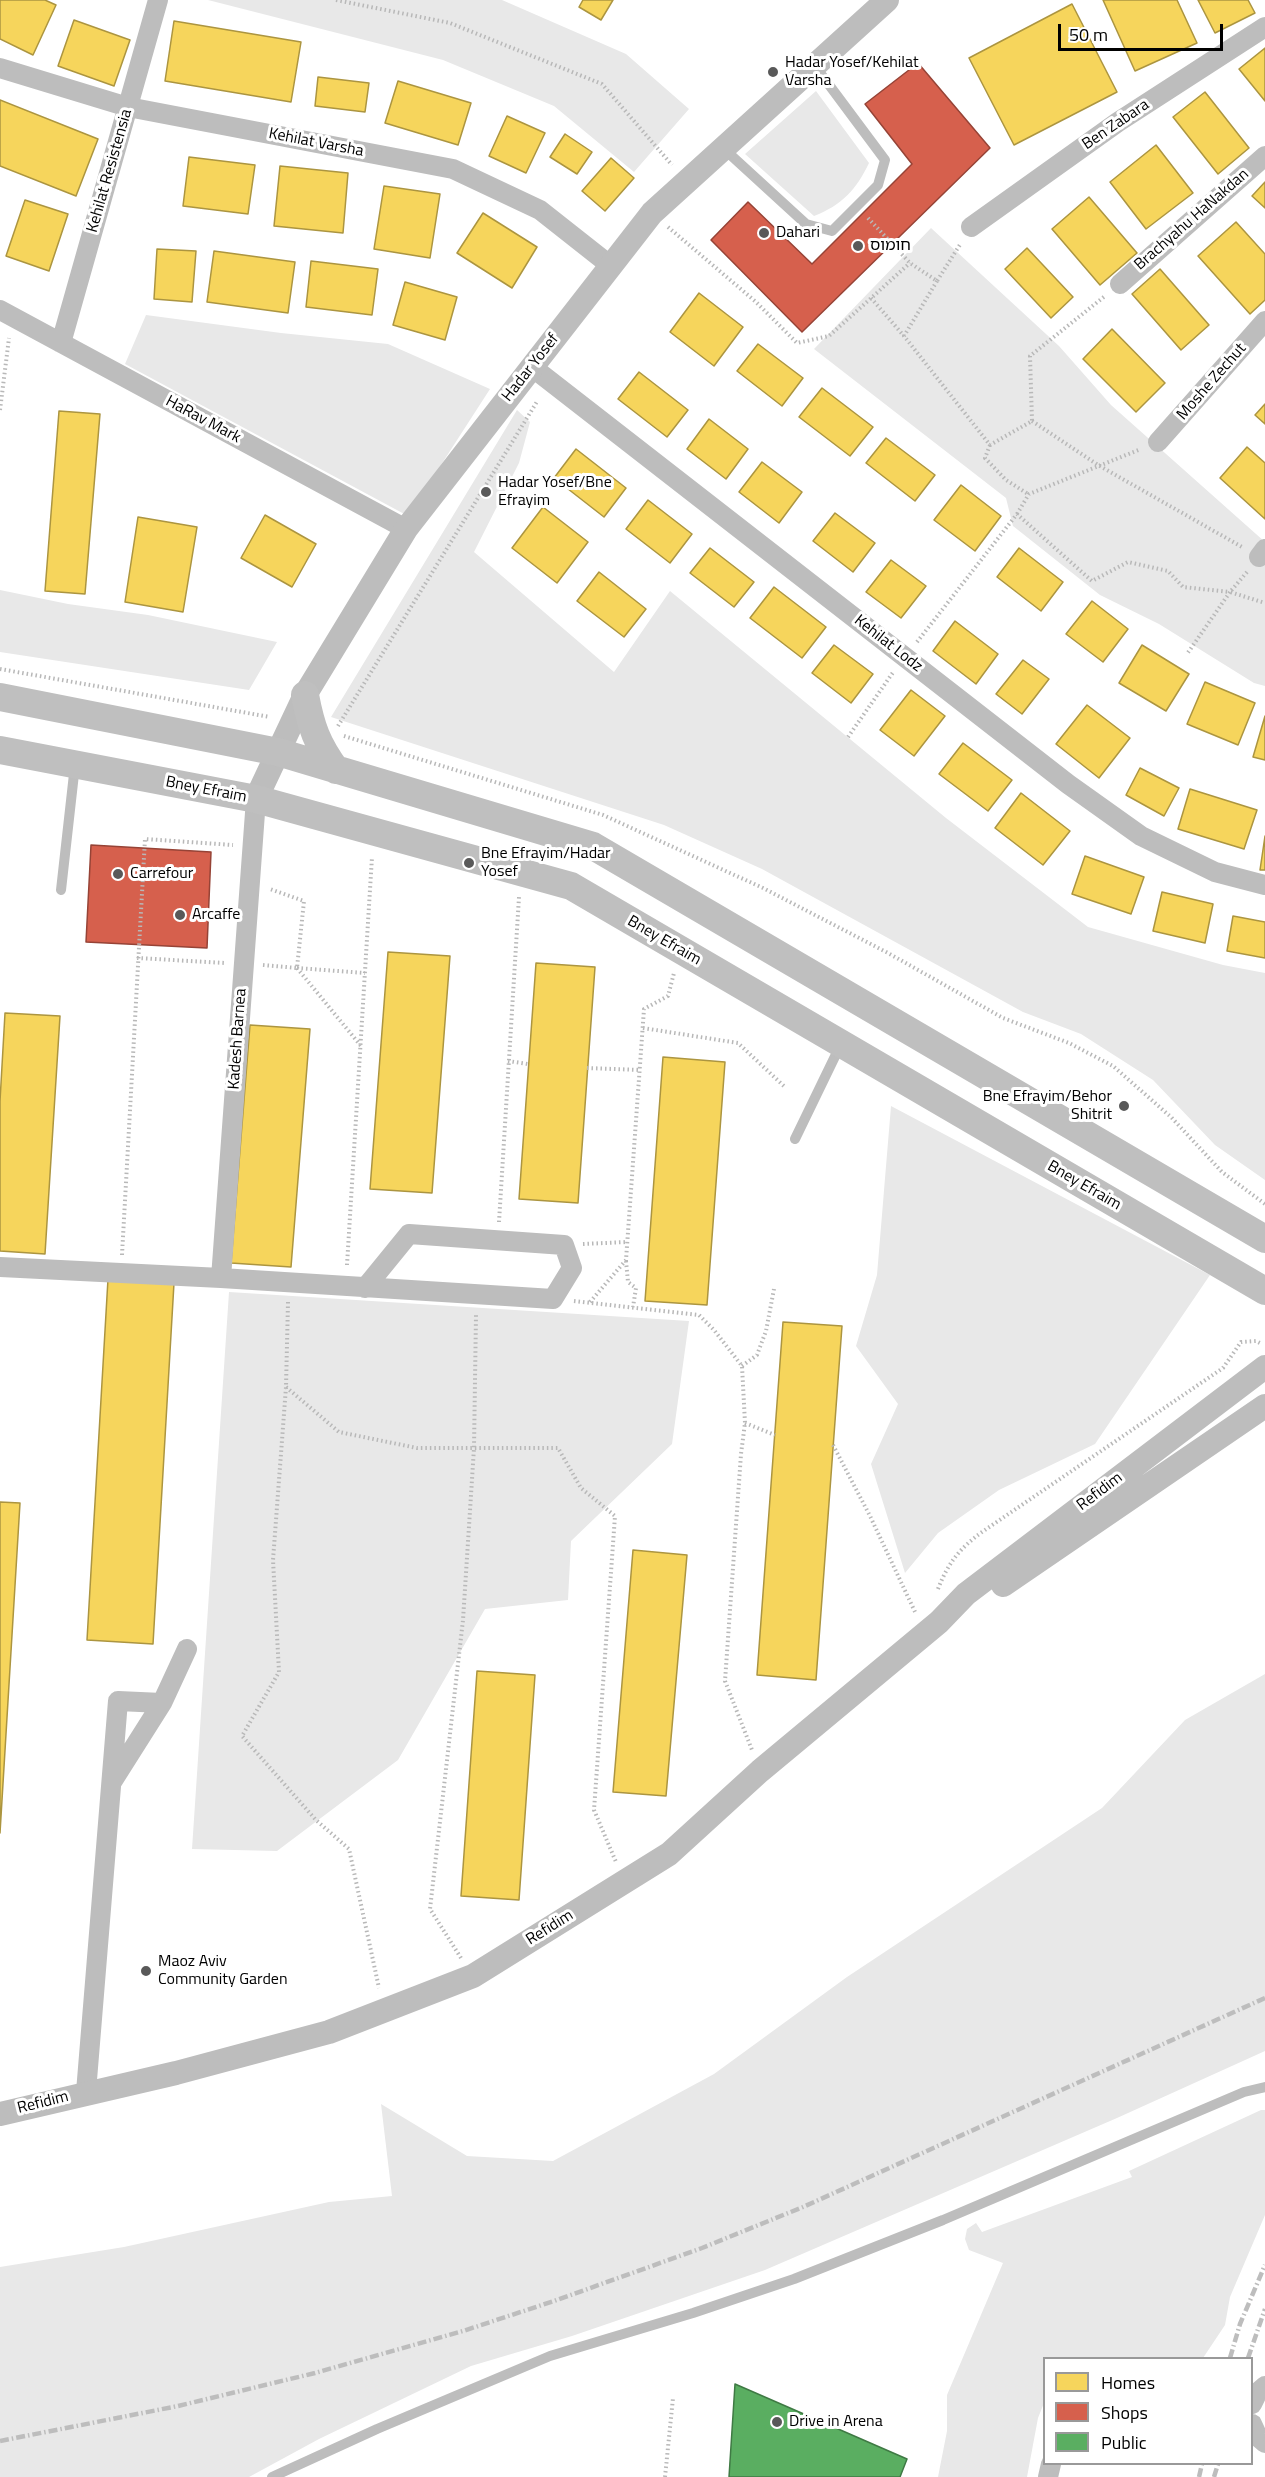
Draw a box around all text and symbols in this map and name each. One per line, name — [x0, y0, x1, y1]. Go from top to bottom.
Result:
scale bar — [1061, 12, 1226, 50]
text: 50 m — [1069, 21, 1108, 48]
place label: Hadar Yosef/Kehilat Varsha — [785, 53, 919, 91]
marker: Hadar Yosef/Kehilat Varsha — [766, 65, 780, 79]
street label: Ben Zabara — [1079, 96, 1153, 154]
street label: Kehilat Resistensia — [83, 107, 137, 235]
street label: Kehilat Varsha — [267, 124, 365, 162]
street label: Brachyahu HaNakdan — [1131, 165, 1253, 275]
place label: Dahari — [776, 223, 820, 243]
marker: Dahari — [757, 226, 771, 240]
place label: חומוס — [870, 236, 911, 256]
marker: חומוס — [851, 239, 865, 253]
street label: Hadar Yosef — [498, 330, 564, 406]
street label: Moshe Zechut — [1173, 340, 1251, 424]
street label: HaRav Mark — [162, 392, 244, 448]
place label: Hadar Yosef/Bne Efrayim — [498, 473, 612, 511]
marker: Hadar Yosef/Bne Efrayim — [479, 485, 493, 499]
street label: Kehilat Lodz — [850, 611, 926, 677]
street label: Bney Efraim — [164, 773, 248, 807]
place label: Bne Efrayim/Hadar Yosef — [481, 844, 611, 882]
marker: Bne Efrayim/Hadar Yosef — [462, 856, 476, 870]
place label: Carrefour — [130, 864, 193, 884]
marker: Carrefour — [111, 867, 125, 881]
place label: Arcaffe — [192, 905, 240, 925]
marker: Arcaffe — [173, 908, 187, 922]
street label: Bney Efraim — [624, 912, 704, 970]
street label: Kadesh Barnea — [225, 988, 251, 1090]
place label: Bne Efrayim/Behor Shitrit — [983, 1087, 1112, 1125]
marker: Bne Efrayim/Behor Shitrit — [1117, 1099, 1131, 1113]
street label: Bney Efraim — [1044, 1157, 1124, 1215]
street label: Refidim — [1073, 1469, 1127, 1515]
street label: Refidim — [523, 1906, 577, 1950]
place label: Maoz Aviv Community Garden — [158, 1952, 288, 1990]
marker: Maoz Aviv Community Garden — [139, 1964, 153, 1978]
street label: Refidim — [15, 2087, 71, 2119]
legend — [1043, 2357, 1253, 2465]
text: Homes — [1101, 2369, 1155, 2396]
text: Shops — [1101, 2399, 1148, 2426]
place label: Drive in Arena — [789, 2412, 883, 2432]
marker: Drive in Arena — [770, 2415, 784, 2429]
text: Public — [1101, 2429, 1147, 2456]

